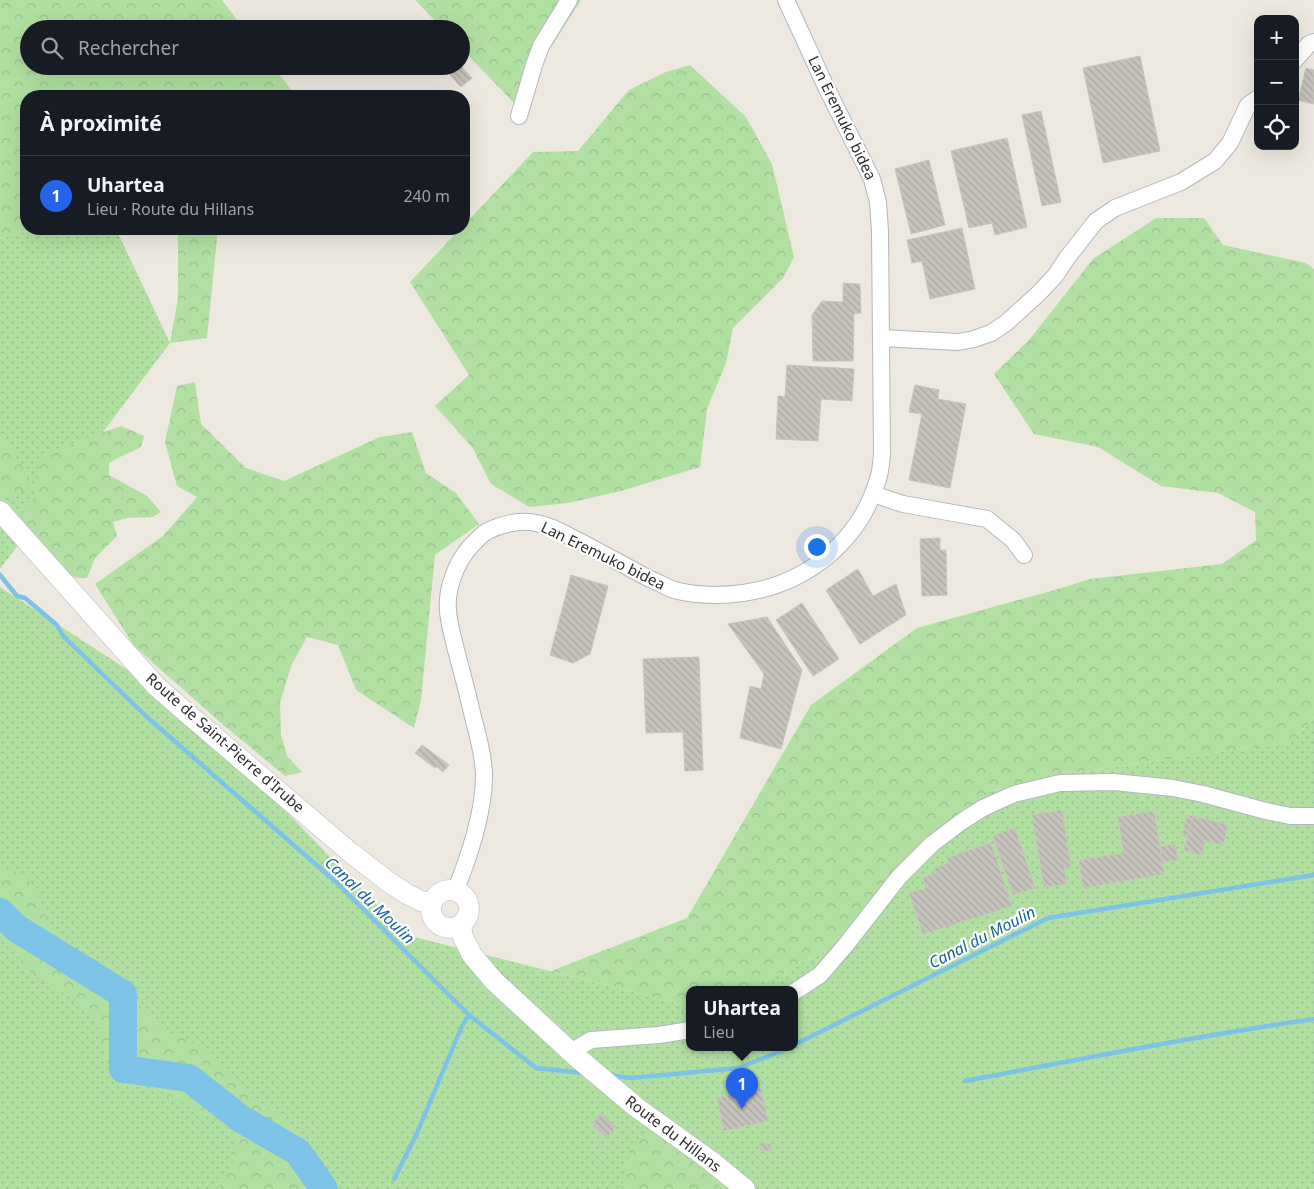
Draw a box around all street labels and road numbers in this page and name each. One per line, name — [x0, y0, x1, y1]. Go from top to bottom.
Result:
street label: Lan Eremuko bidea — [804, 52, 882, 183]
street label: Lan Eremuko bidea — [538, 516, 669, 594]
street label: Route de Saint-Pierre d'Irube — [142, 668, 309, 817]
street label: Route du Hillans — [621, 1090, 726, 1176]

